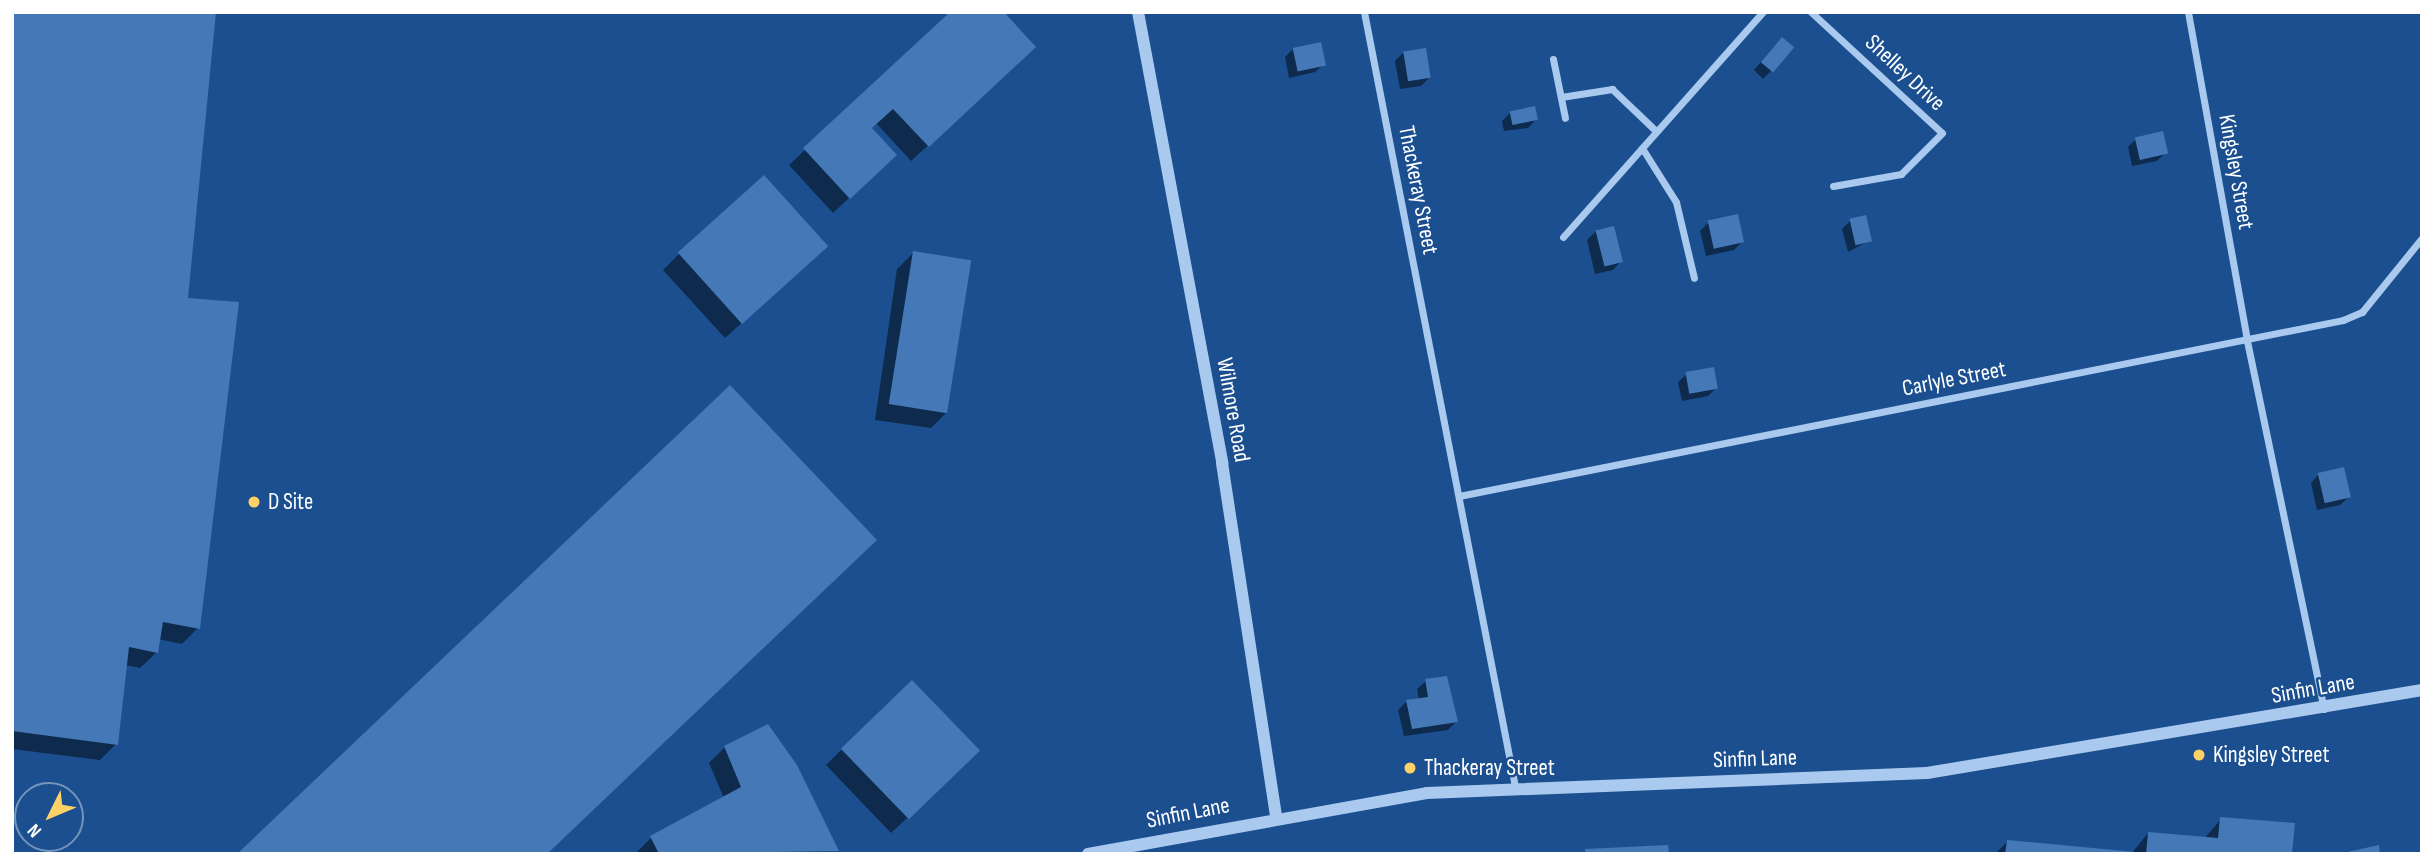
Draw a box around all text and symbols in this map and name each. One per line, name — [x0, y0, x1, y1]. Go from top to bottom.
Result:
street label: Shelley Drive — [1859, 29, 1951, 117]
street label: Kingsley Street — [2212, 112, 2260, 232]
street label: Thackeray Street — [1392, 123, 1444, 257]
street label: Carlyle Street — [1900, 355, 2008, 403]
street label: Wilmore Road — [1210, 356, 1256, 464]
place label: D Site — [268, 488, 313, 516]
marker: D Site — [246, 494, 262, 510]
street label: Sinfin Lane — [2269, 668, 2357, 710]
place label: Kingsley Street — [2213, 741, 2329, 769]
street label: Sinfin Lane — [1713, 744, 1797, 774]
marker: Kingsley Street — [2191, 747, 2207, 763]
place label: Thackeray Street — [1424, 754, 1555, 782]
marker: Thackeray Street — [1402, 760, 1418, 776]
north arrow — [14, 782, 84, 852]
street label: Sinfin Lane — [1144, 791, 1232, 835]
text: N — [23, 819, 47, 842]

